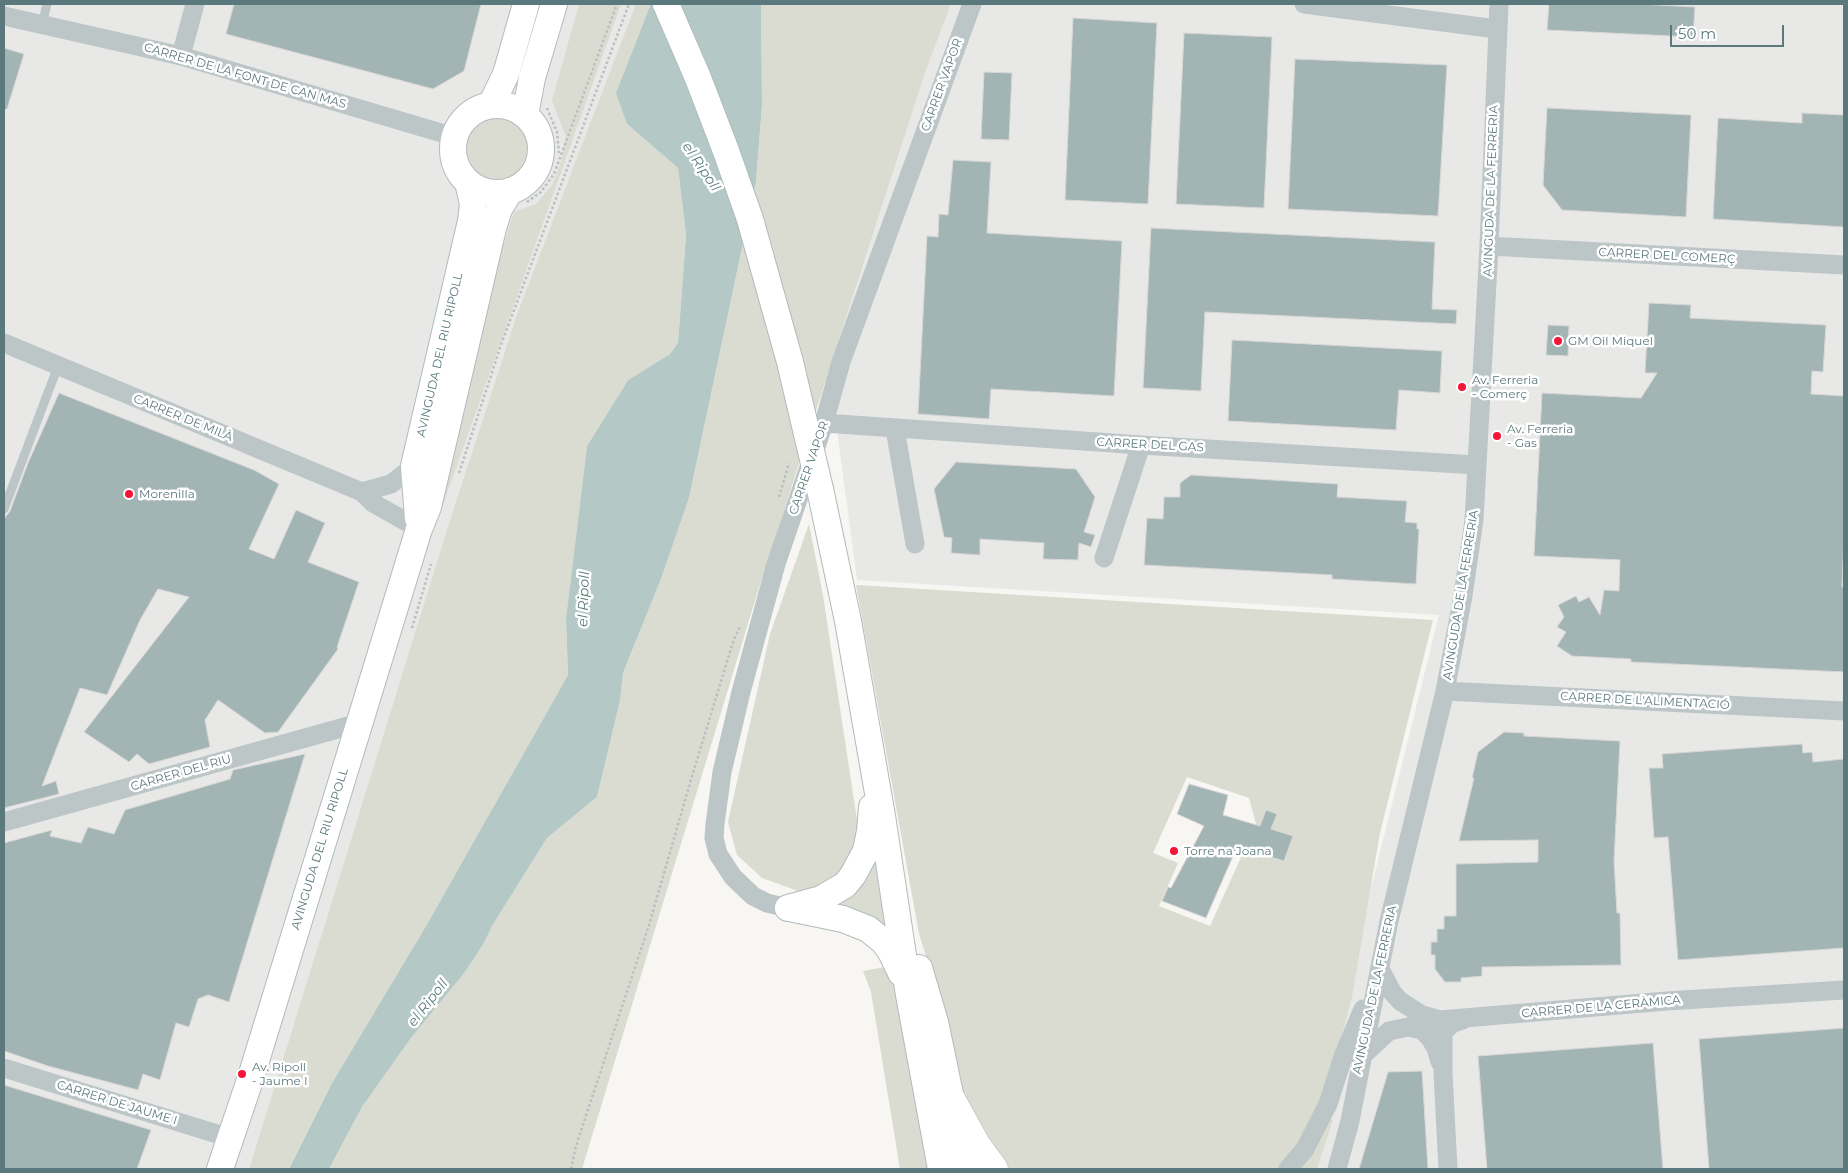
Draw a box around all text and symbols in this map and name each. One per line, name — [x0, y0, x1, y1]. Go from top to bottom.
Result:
scale bar — [1673, 15, 1787, 47]
text: 50 m — [1678, 24, 1716, 43]
street label: CARRER VAPOR — [918, 36, 966, 134]
street label: CARRER DE LA FONT DE CAN MAS — [142, 40, 348, 112]
street label: AVINGUDA DE LA FERRERIA — [1481, 105, 1501, 277]
water label: el Ripoll — [678, 139, 724, 195]
street label: CARRER DEL COMERÇ — [1598, 245, 1736, 267]
street label: AVINGUDA DEL RIU RIPOLL — [414, 271, 466, 439]
place label: GM Oil Miquel — [1568, 334, 1653, 348]
marker: GM Oil Miquel — [1552, 335, 1564, 347]
place label: Av. Ferreria - Comerç — [1472, 373, 1538, 401]
marker: Av. Ferreria - Comerç — [1456, 381, 1468, 393]
street label: CARRER DE MILÀ — [131, 391, 235, 445]
street label: CARRER VAPOR — [786, 419, 832, 517]
place label: Av. Ferreria - Gas — [1507, 422, 1573, 450]
marker: Av. Ferreria - Gas — [1491, 430, 1503, 442]
street label: CARRER DEL GAS — [1096, 435, 1204, 455]
place label: Morenilla — [139, 487, 195, 501]
marker: Morenilla — [123, 488, 135, 500]
street label: AVINGUDA DE LA FERRERIA — [1440, 509, 1482, 681]
water label: el Ripoll — [575, 571, 593, 627]
street label: CARRER DE L'ALIMENTACIÓ — [1560, 689, 1730, 713]
street label: CARRER DEL RIU — [129, 752, 233, 794]
street label: AVINGUDA DEL RIU RIPOLL — [289, 766, 351, 932]
place label: Torre na Joana — [1184, 844, 1272, 858]
marker: Torre na Joana — [1168, 845, 1180, 857]
street label: AVINGUDA DE LA FERRERIA — [1350, 904, 1400, 1076]
water label: el Ripoll — [404, 976, 452, 1030]
street label: CARRER DE LA CERÀMICA — [1521, 993, 1681, 1021]
place label: Av. Ripoll - Jaume I — [252, 1060, 308, 1088]
marker: Av. Ripoll - Jaume I — [236, 1068, 248, 1080]
street label: CARRER DE JAUME I — [55, 1078, 179, 1128]

